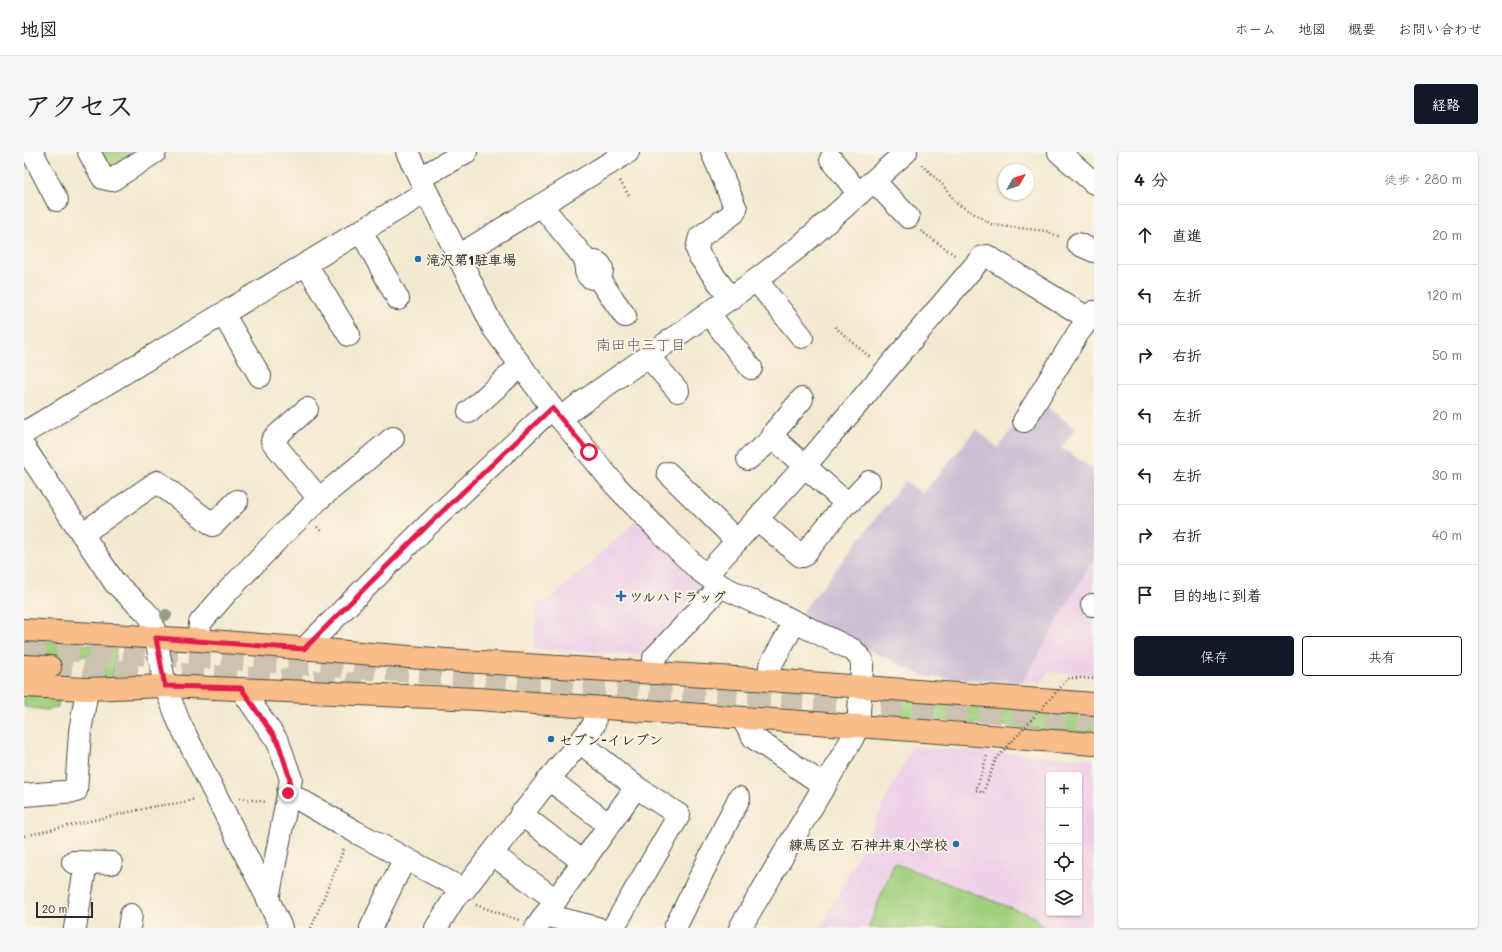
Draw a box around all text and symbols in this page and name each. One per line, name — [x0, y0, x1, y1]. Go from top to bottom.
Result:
text: 地図 — [20, 16, 58, 41]
text: ホーム — [1235, 19, 1276, 38]
text: 地図 — [1298, 19, 1326, 38]
text: 概要 — [1348, 19, 1376, 38]
text: お問い合わせ — [1398, 19, 1482, 38]
button: 経路 — [1414, 84, 1478, 124]
text: アクセス — [24, 87, 134, 123]
north arrow — [998, 164, 1034, 200]
text: 4 分 — [1134, 168, 1168, 190]
text: 徒歩 · 280 m — [1384, 170, 1462, 187]
icon: ahead — [1134, 224, 1156, 246]
text: 直進 — [1172, 225, 1202, 245]
text: 20 m — [1432, 226, 1462, 243]
place label: 滝沢第1駐車場 — [426, 250, 516, 269]
marker: 滝沢第1駐車場 — [413, 254, 423, 264]
icon: left — [1134, 284, 1156, 306]
text: 左折 — [1172, 285, 1202, 305]
text: 120 m — [1426, 286, 1462, 303]
district label: 南田中三丁目 — [596, 334, 686, 354]
icon: right — [1134, 344, 1156, 366]
text: 右折 — [1172, 345, 1202, 365]
text: 50 m — [1432, 346, 1462, 363]
icon: left — [1134, 404, 1156, 426]
text: 左折 — [1172, 405, 1202, 425]
text: 20 m — [1432, 406, 1462, 423]
route start — [580, 443, 598, 461]
icon: left — [1134, 464, 1156, 486]
text: 左折 — [1172, 465, 1202, 485]
text: 30 m — [1432, 466, 1462, 483]
icon: right — [1134, 524, 1156, 546]
text: 右折 — [1172, 525, 1202, 545]
text: 40 m — [1432, 526, 1462, 543]
icon: arrive — [1134, 584, 1156, 606]
text: 目的地に到着 — [1172, 585, 1262, 605]
place label: ツルハドラッグ — [629, 587, 726, 606]
marker: ツルハドラッグ — [616, 591, 626, 601]
button: 保存 — [1134, 636, 1294, 676]
button: 共有 — [1302, 636, 1462, 676]
place label: セブン-イレブン — [559, 730, 663, 749]
marker: セブン-イレブン — [546, 734, 556, 744]
map controls — [1046, 772, 1082, 916]
button: + — [1046, 772, 1082, 808]
route end — [279, 784, 297, 802]
button: − — [1046, 808, 1082, 844]
place label: 練馬区立 石神井東小学校 — [789, 835, 948, 854]
marker: 練馬区立 石神井東小学校 — [951, 839, 961, 849]
button: locate — [1046, 844, 1082, 880]
button: layers — [1046, 880, 1082, 916]
scale bar — [36, 900, 93, 919]
text: 20 m — [42, 901, 67, 916]

